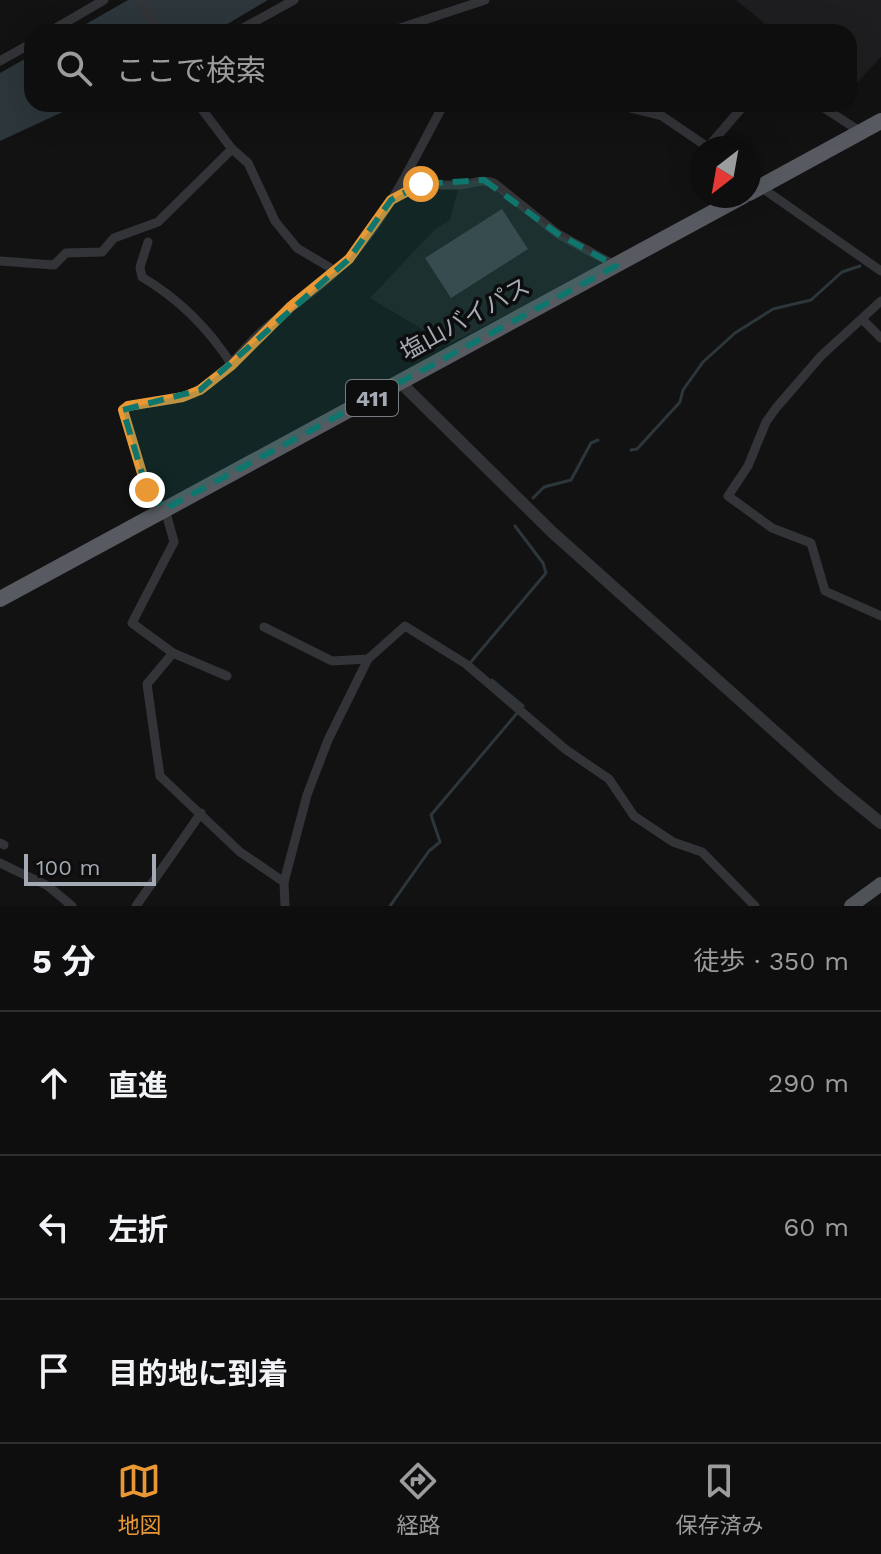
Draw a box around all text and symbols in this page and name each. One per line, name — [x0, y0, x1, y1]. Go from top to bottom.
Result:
search box — [24, 24, 857, 112]
icon: search — [52, 46, 96, 90]
text: ここで検索 — [116, 53, 266, 88]
north arrow — [689, 136, 761, 208]
route start — [403, 166, 439, 202]
street label: 塩山バイパス — [395, 272, 535, 366]
road number: 411 — [346, 380, 398, 416]
route end — [129, 472, 165, 508]
scale bar — [24, 850, 156, 886]
text: 100 m — [36, 855, 100, 880]
text: 5 分 — [32, 941, 96, 981]
text: 徒歩 · 350 m — [693, 946, 849, 976]
icon: ahead — [32, 1061, 76, 1105]
text: 直進 — [108, 1068, 168, 1103]
text: 290 m — [768, 1068, 849, 1098]
icon: left — [32, 1205, 76, 1249]
text: 左折 — [108, 1212, 168, 1247]
text: 60 m — [783, 1212, 849, 1242]
icon: arrive — [32, 1349, 76, 1393]
text: 目的地に到着 — [108, 1356, 288, 1391]
tab: 地図 — [117, 1459, 162, 1539]
tab: 経路 — [396, 1459, 441, 1539]
tab: 保存済み — [675, 1459, 764, 1539]

